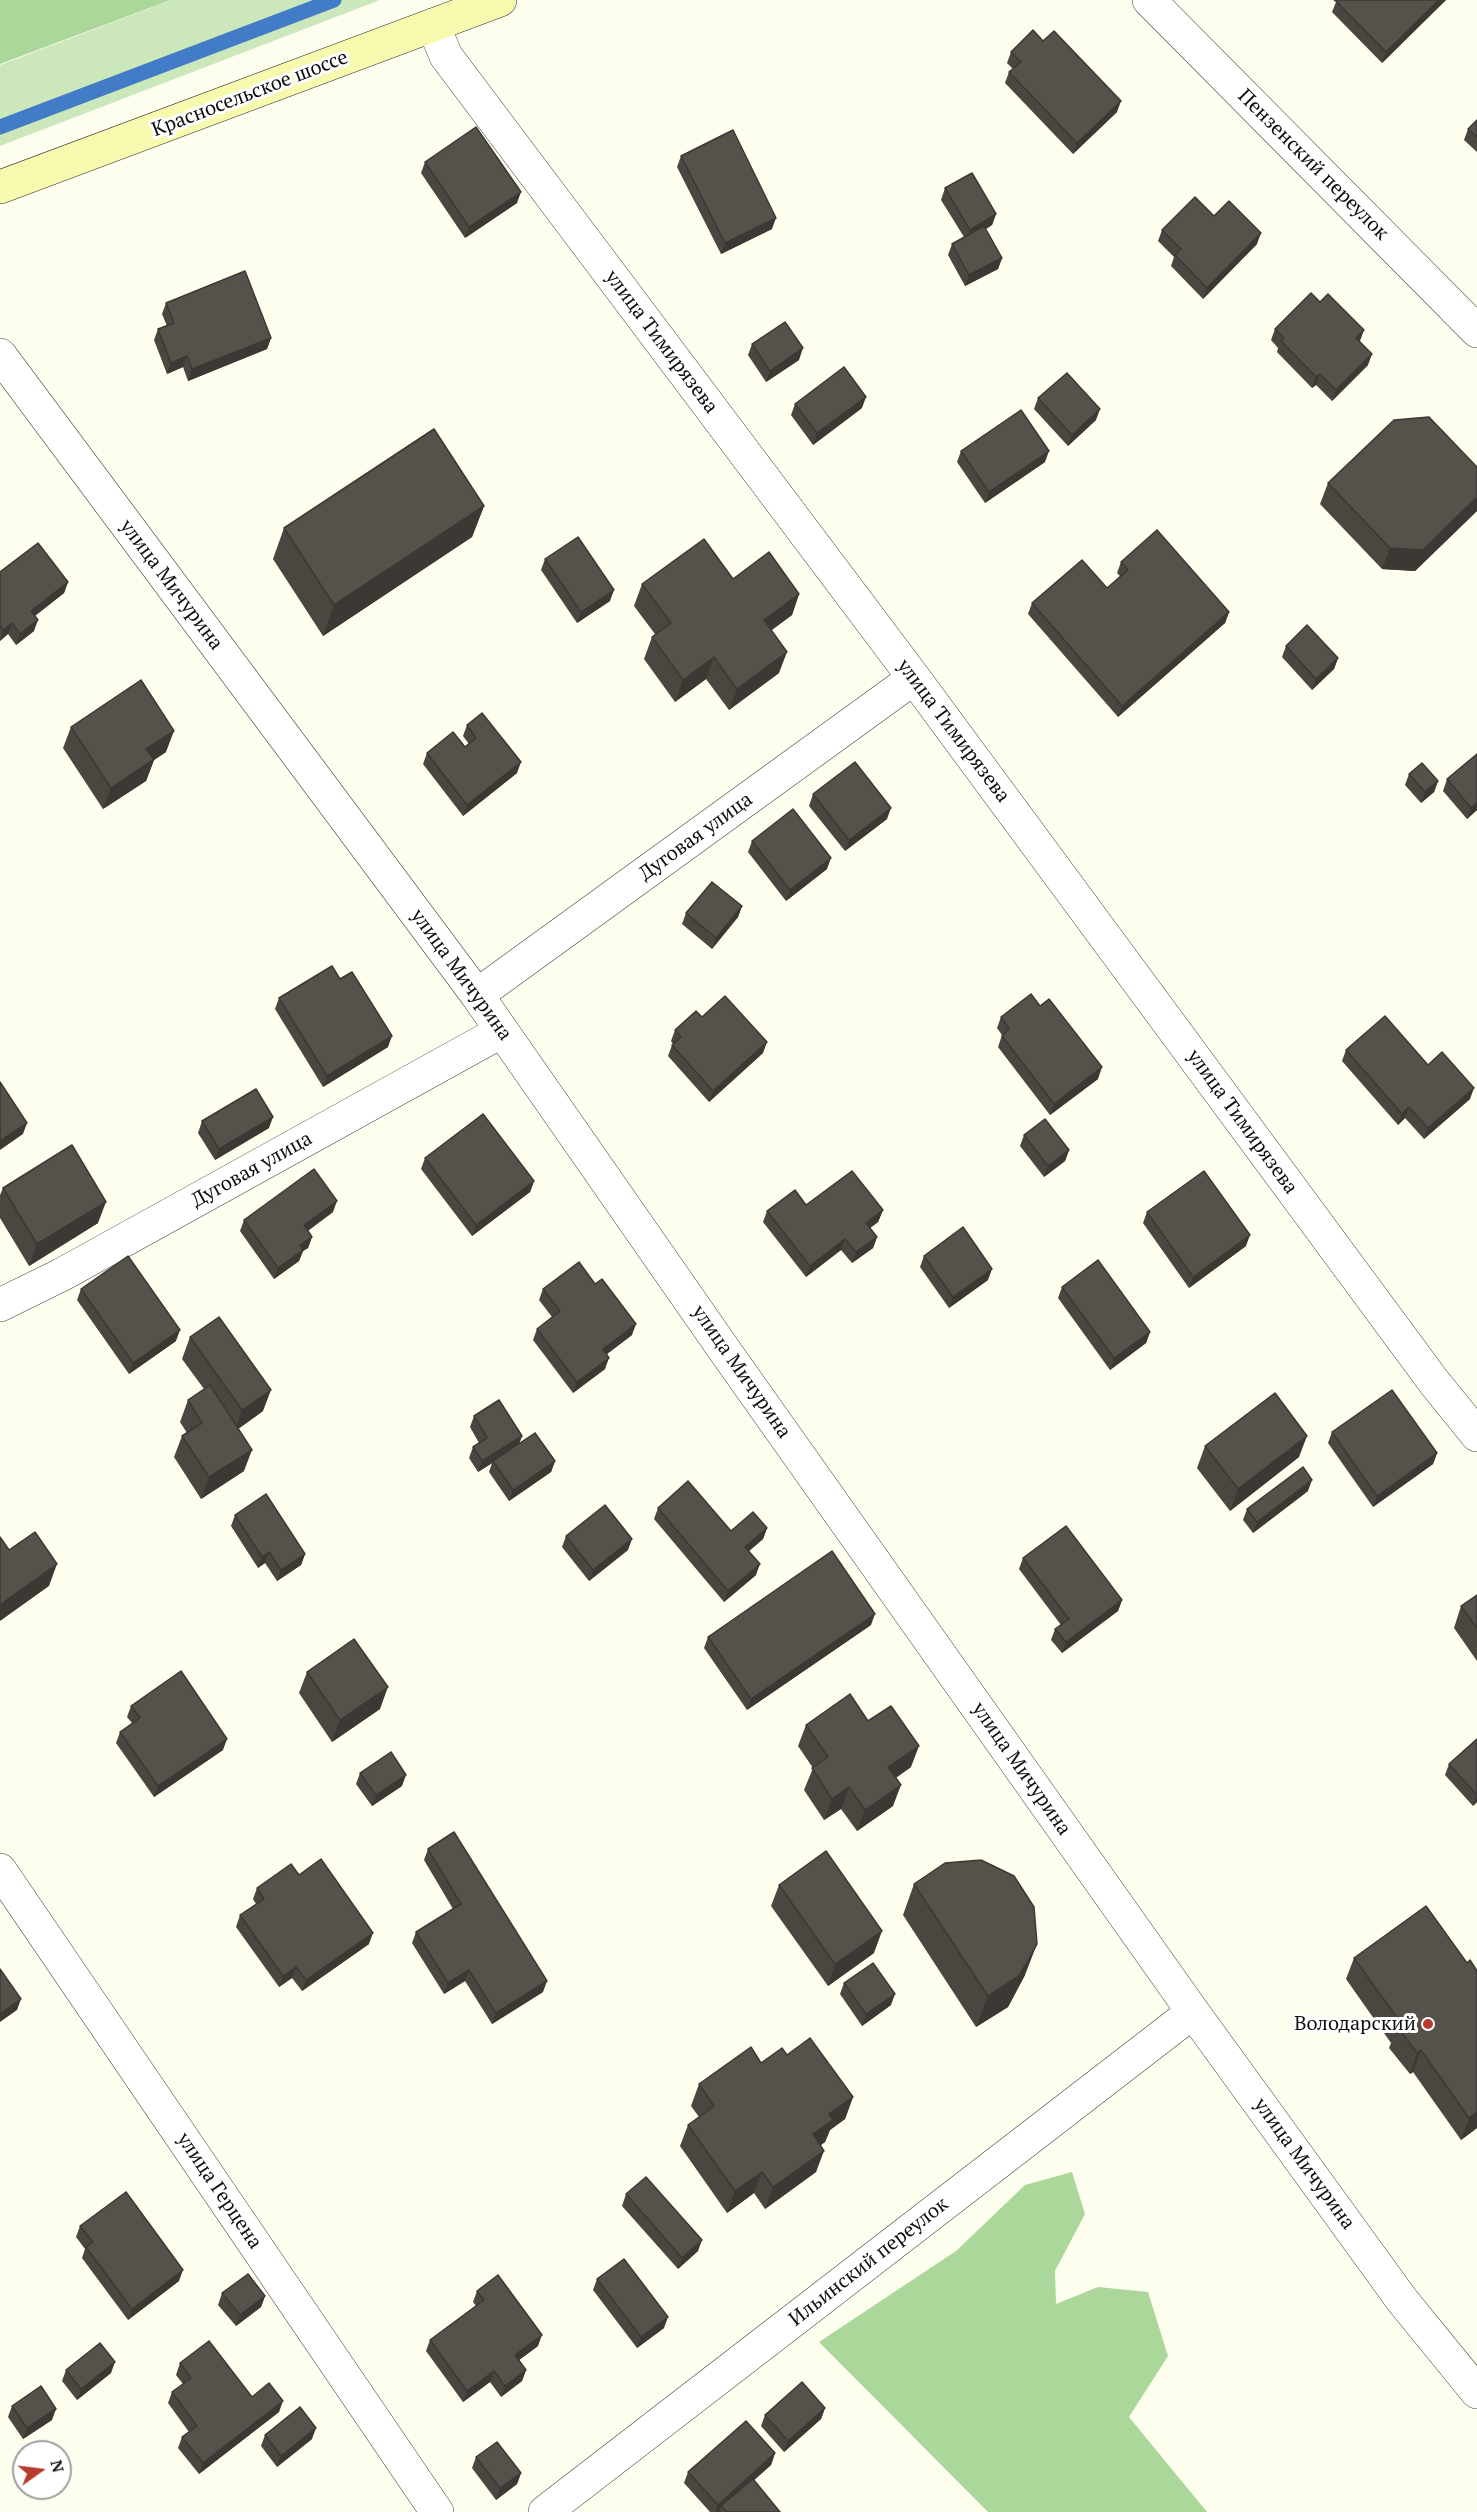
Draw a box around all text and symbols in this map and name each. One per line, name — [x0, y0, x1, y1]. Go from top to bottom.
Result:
street label: Красносельское шоссе — [149, 46, 351, 142]
street label: Пензенский переулок — [1233, 85, 1393, 245]
street label: улица Тимирязева — [599, 266, 723, 418]
street label: улица Мичурина — [114, 515, 228, 655]
street label: улица Тимирязева — [891, 655, 1015, 807]
street label: Дуговая улица — [635, 788, 757, 886]
street label: улица Мичурина — [405, 905, 517, 1045]
street label: улица Тимирязева — [1181, 1045, 1303, 1199]
street label: Дуговая улица — [187, 1127, 317, 1213]
street label: улица Мичурина — [686, 1301, 796, 1443]
street label: улица Мичурина — [966, 1698, 1076, 1840]
place label: Володарский — [1294, 2012, 1416, 2036]
marker: Володарский — [1421, 2017, 1435, 2031]
street label: улица Мичурина — [1248, 2094, 1360, 2234]
street label: улица Герцена — [171, 2128, 267, 2254]
street label: Ильинский переулок — [785, 2192, 953, 2332]
north arrow — [12, 2440, 72, 2500]
text: N — [45, 2458, 70, 2475]

